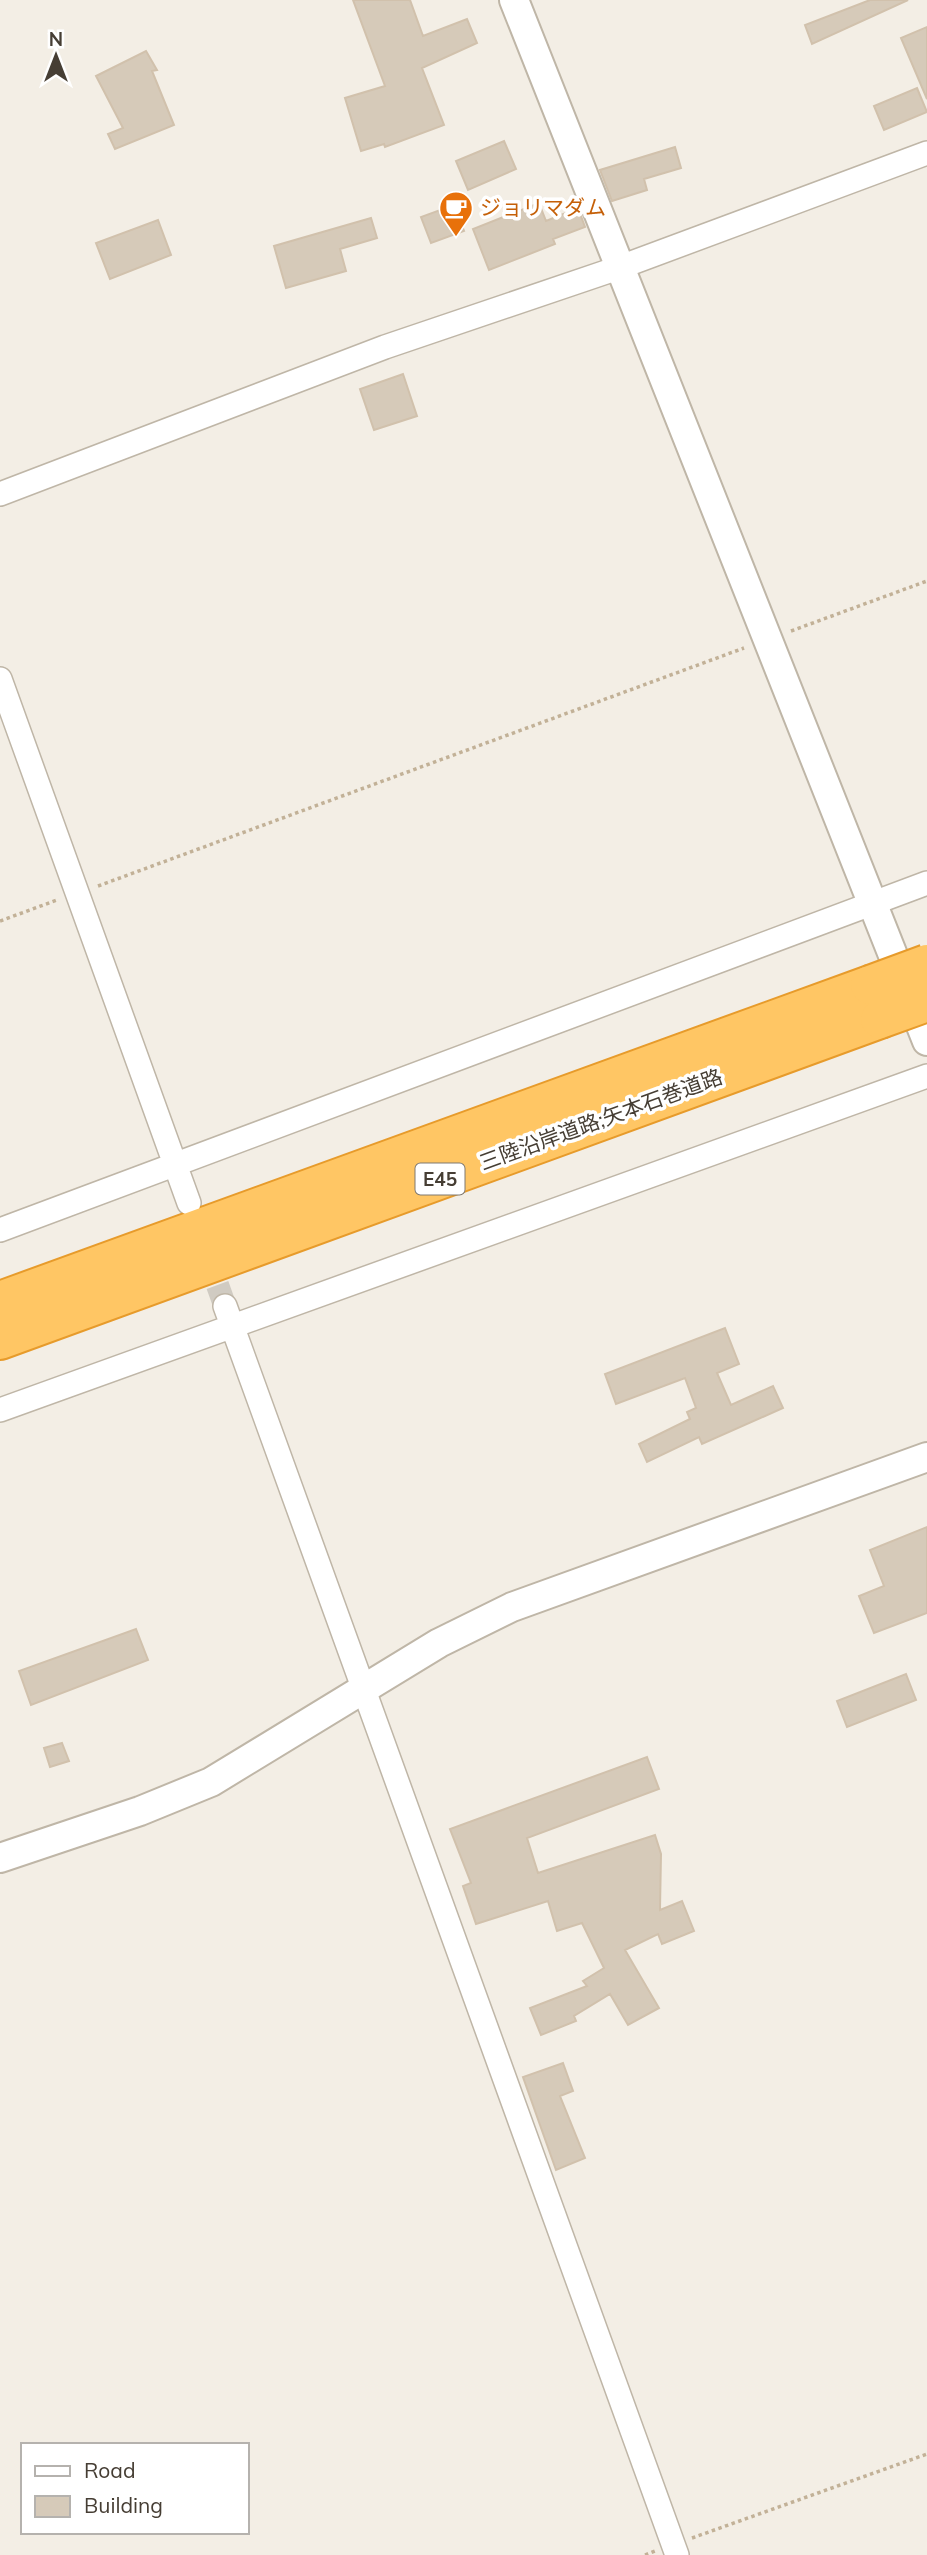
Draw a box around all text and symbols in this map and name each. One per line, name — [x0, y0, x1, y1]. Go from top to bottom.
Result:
north arrow — [21, 21, 91, 91]
text: N — [49, 27, 63, 51]
cafe icon: ジョリマダム — [437, 189, 475, 238]
place label: ジョリマダム — [480, 194, 606, 220]
street label: 三陸沿岸道路;矢本石巻道路 — [476, 1063, 726, 1175]
road number: E45 — [416, 1163, 464, 1194]
legend — [21, 2443, 248, 2534]
text: Road — [84, 2457, 135, 2483]
text: Building — [84, 2492, 163, 2518]

